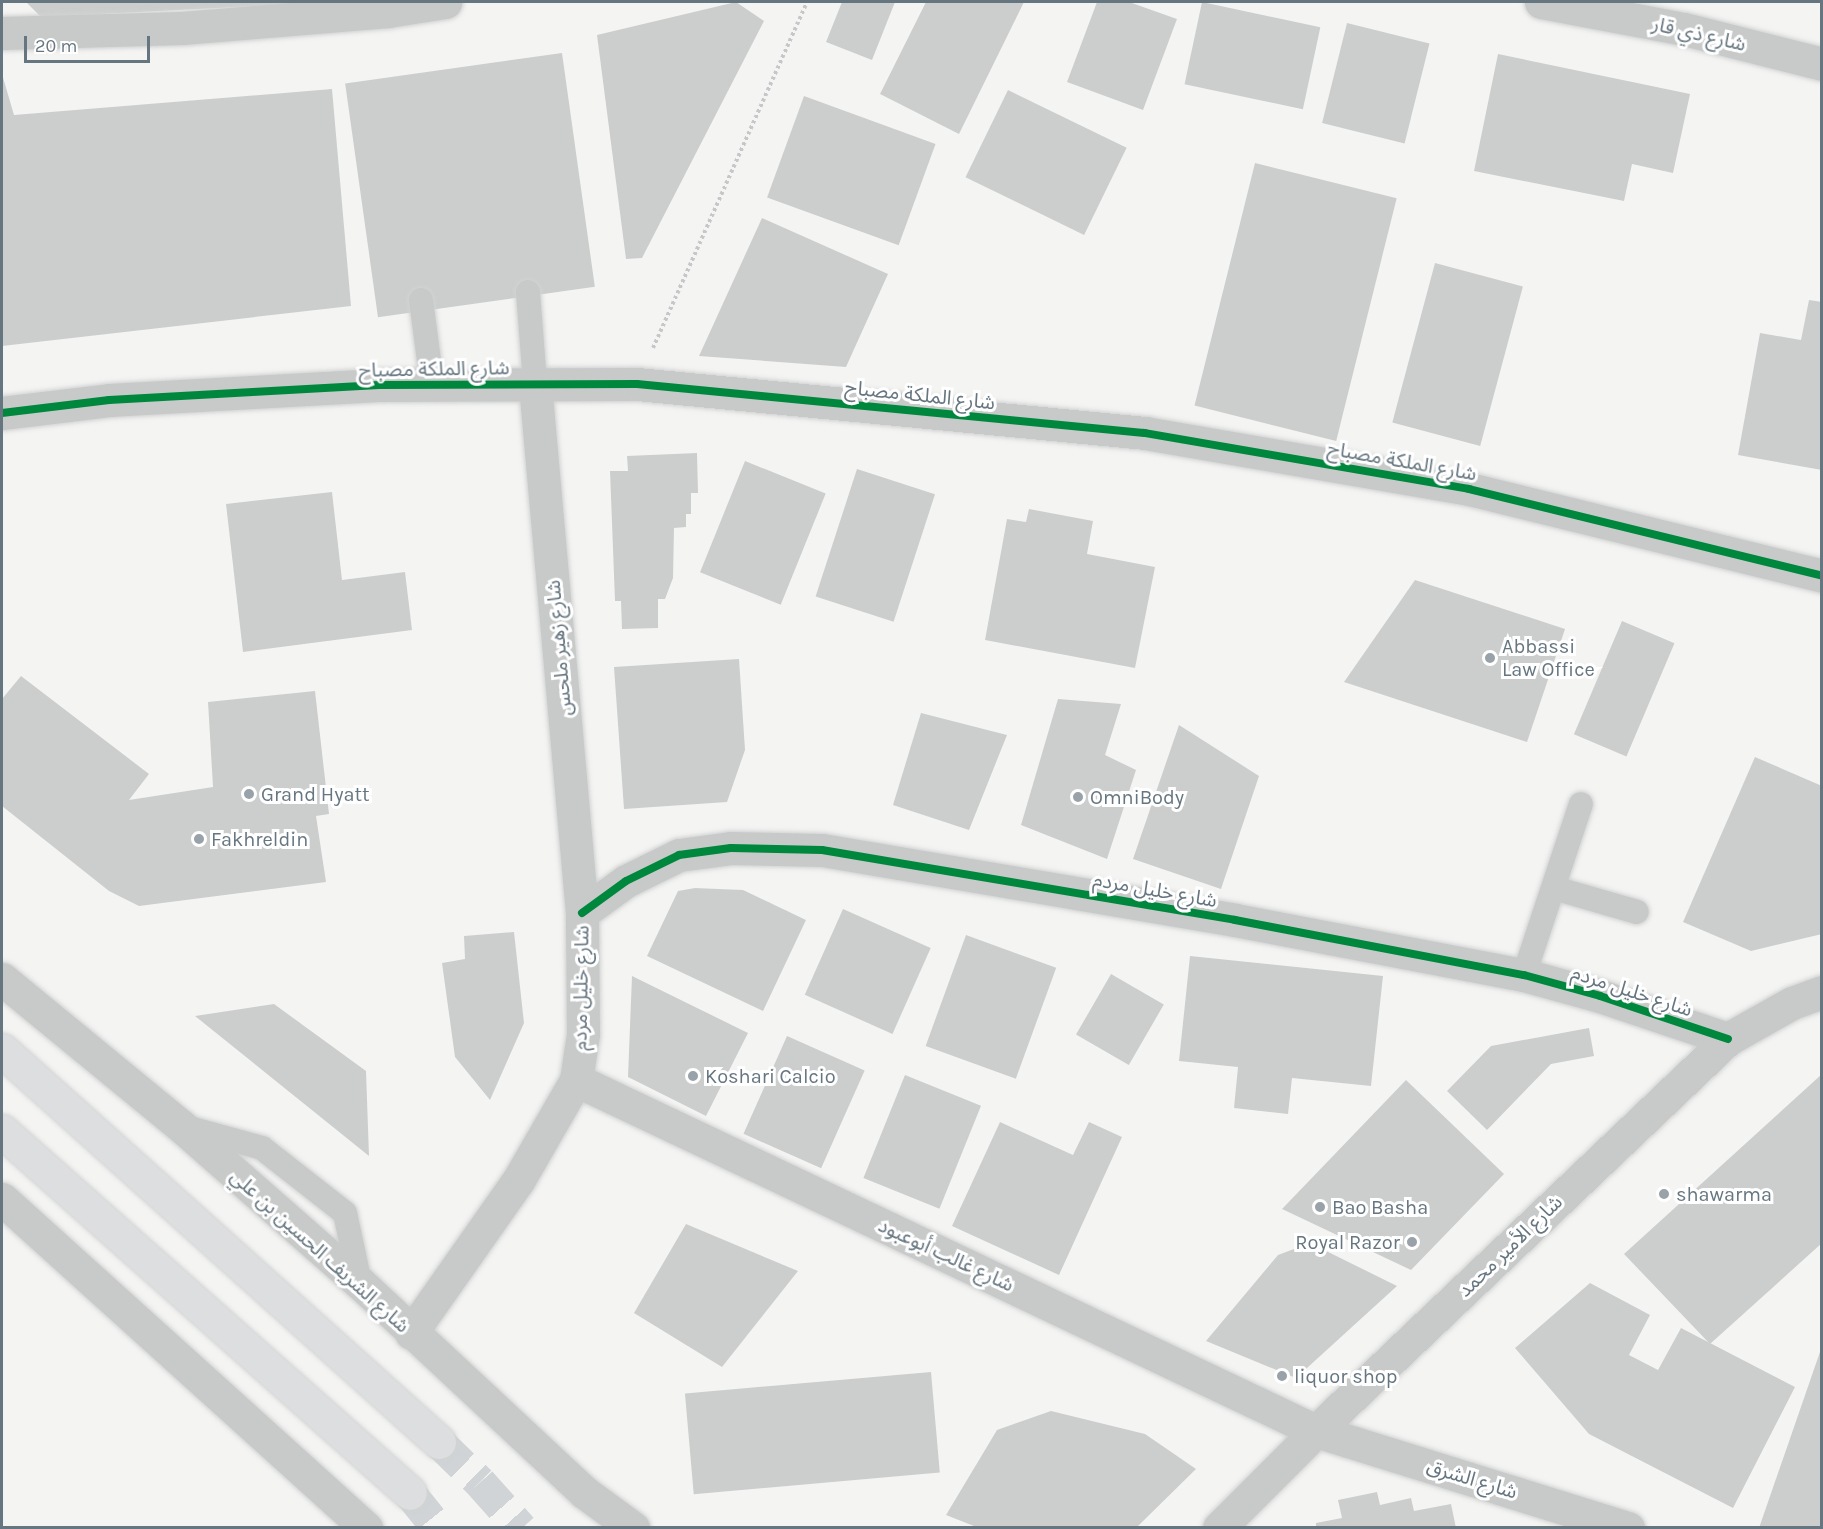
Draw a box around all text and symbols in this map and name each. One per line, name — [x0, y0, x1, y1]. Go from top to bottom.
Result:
street label: شارع ذي قار — [1650, 12, 1748, 56]
scale bar — [27, 24, 153, 62]
text: 20 m — [35, 35, 77, 57]
street label: شارع الملكة مصباح — [358, 356, 510, 382]
street label: شارع الملكة مصباح — [844, 375, 996, 415]
street label: شارع الملكة مصباح — [1326, 436, 1478, 486]
street label: شارع زهير ملحس — [541, 579, 577, 717]
place label: Abbassi Law Office — [1502, 634, 1595, 681]
marker: Abbassi Law Office — [1483, 651, 1497, 665]
place label: Grand Hyatt — [261, 782, 370, 806]
place label: OmniBody — [1090, 785, 1184, 809]
marker: Grand Hyatt — [242, 787, 256, 801]
marker: OmniBody — [1071, 790, 1085, 804]
place label: Fakhreldin — [211, 827, 308, 851]
marker: Fakhreldin — [192, 832, 206, 846]
street label: شارع خليل مردم — [1091, 867, 1219, 913]
street label: شارع خليل مردم — [568, 925, 594, 1051]
street label: شارع خليل مردم — [1569, 960, 1695, 1022]
place label: Koshari Calcio — [705, 1064, 836, 1088]
marker: Koshari Calcio — [686, 1069, 700, 1083]
street label: شارع الشريف الحسين بن علي — [225, 1164, 415, 1338]
place label: shawarma — [1676, 1182, 1772, 1206]
marker: shawarma — [1657, 1187, 1671, 1201]
street label: شارع الأمير محمد — [1453, 1190, 1567, 1302]
place label: Bao Basha — [1332, 1195, 1428, 1219]
marker: Bao Basha — [1313, 1200, 1327, 1214]
street label: شارع غالب أبوعبود — [874, 1213, 1018, 1297]
place label: Royal Razor — [1295, 1230, 1400, 1254]
marker: Royal Razor — [1405, 1235, 1419, 1249]
place label: liquor shop — [1294, 1364, 1397, 1388]
marker: liquor shop — [1275, 1369, 1289, 1383]
street label: شارع الشرق — [1424, 1454, 1520, 1504]

